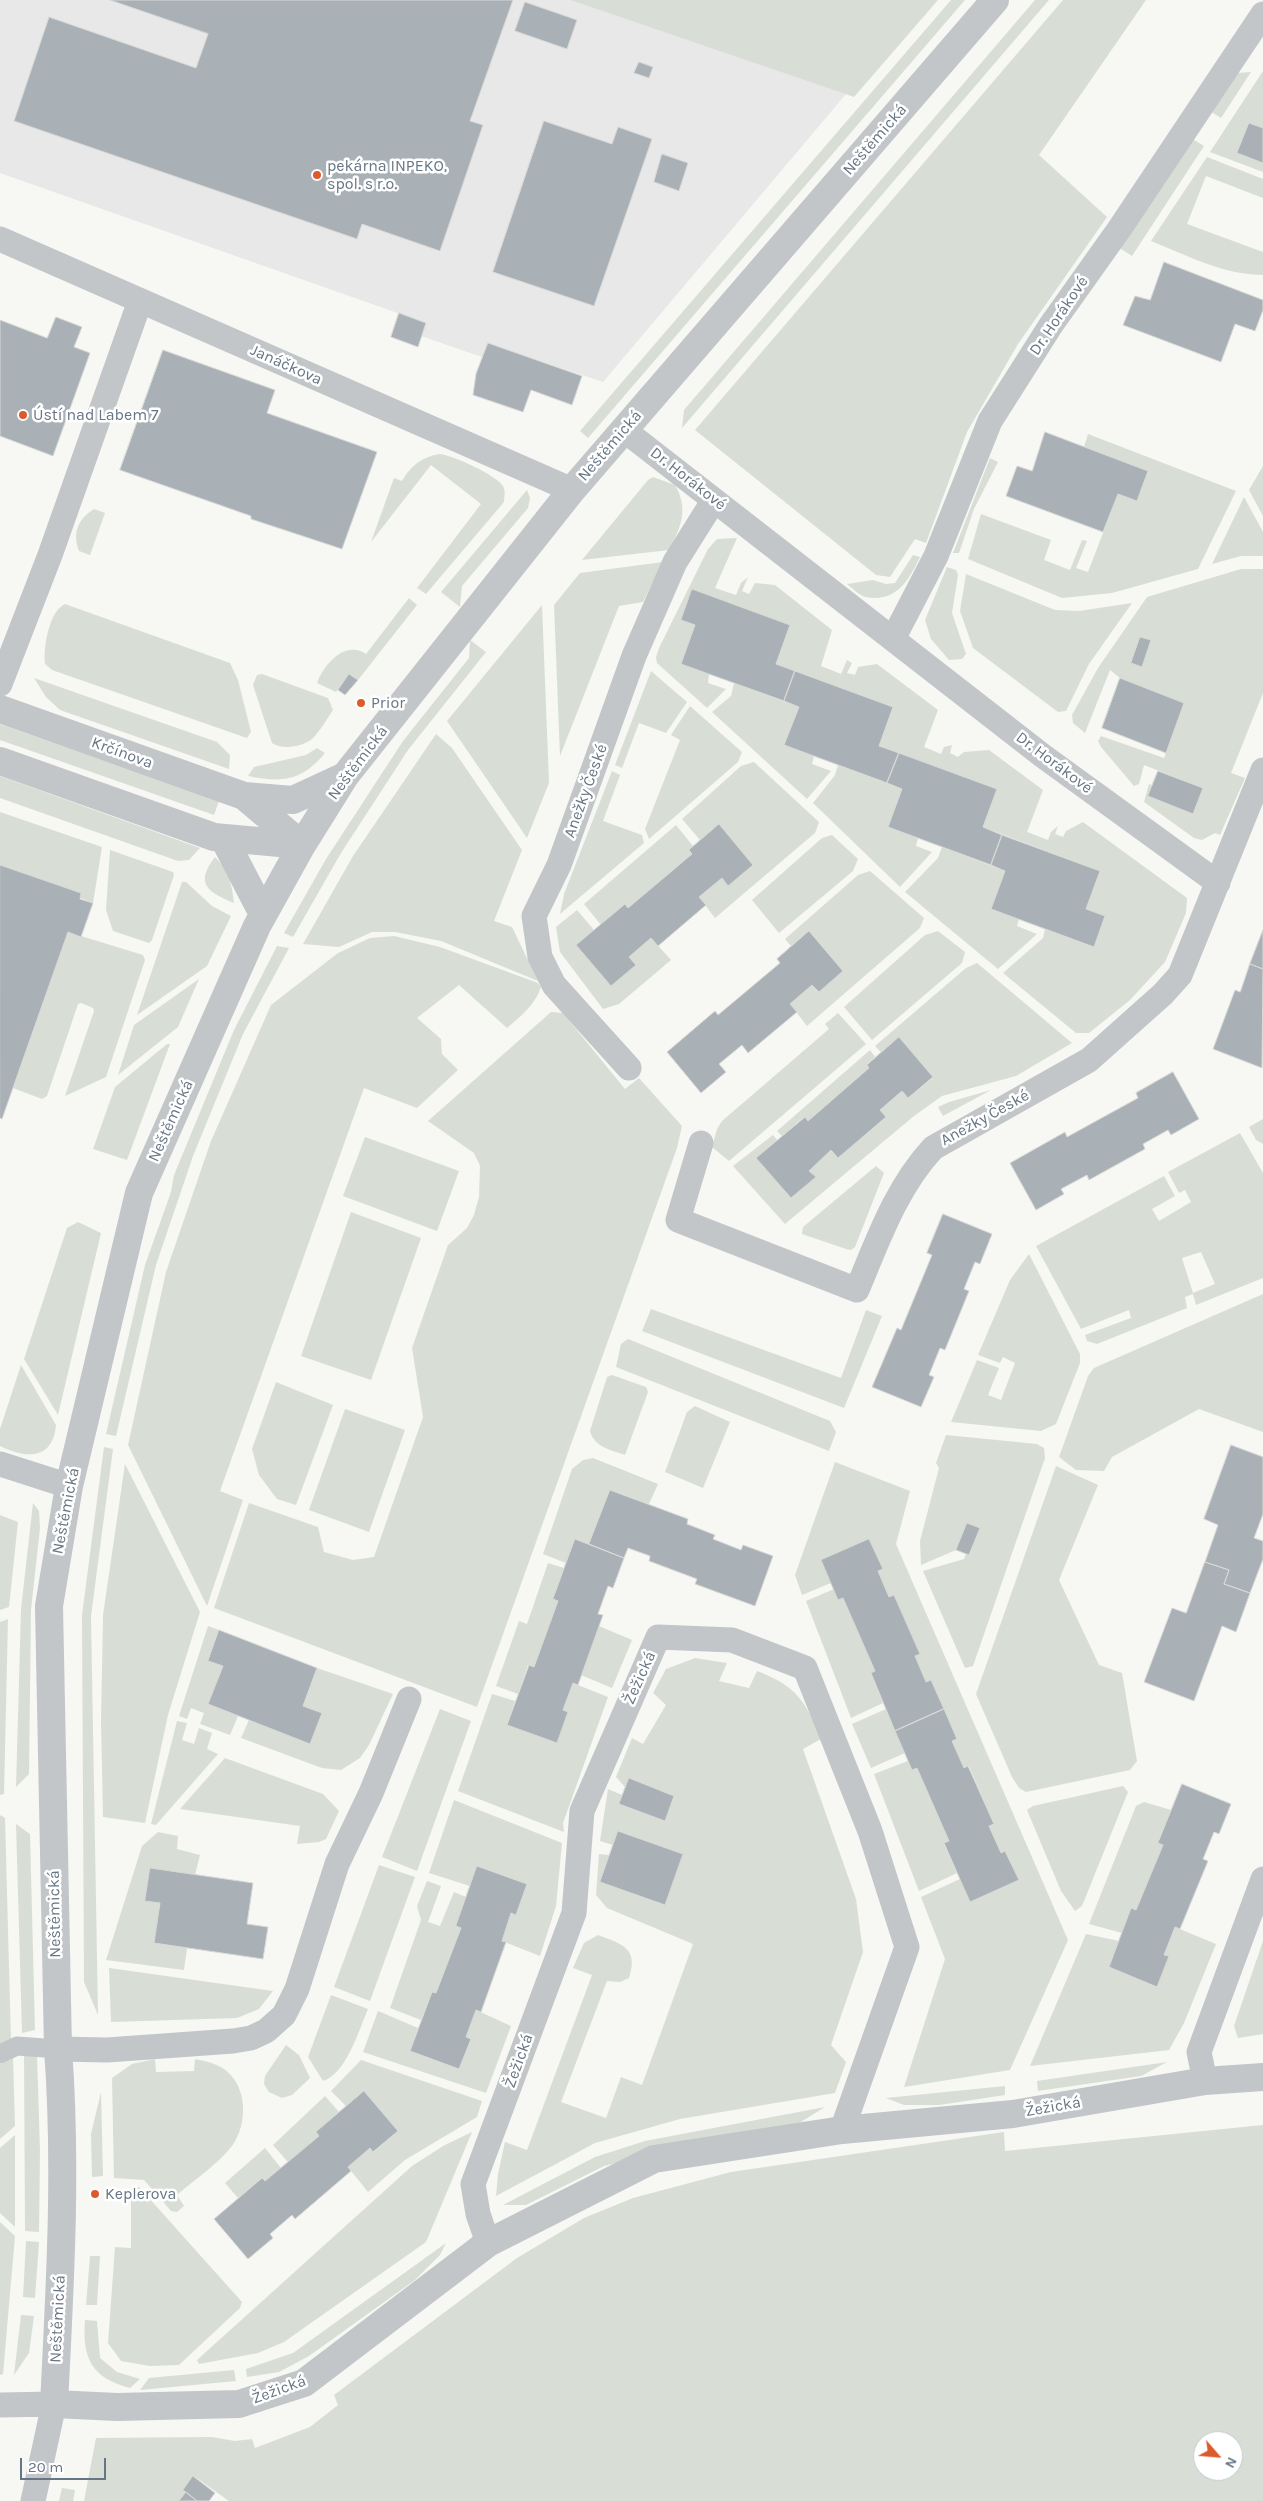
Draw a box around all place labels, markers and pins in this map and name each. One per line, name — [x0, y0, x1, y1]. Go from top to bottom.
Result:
place label: pekárna INPEKO, spol. s r.o. — [327, 156, 447, 194]
marker: pekárna INPEKO, spol. s r.o. — [311, 169, 323, 181]
place label: Ústí nad Labem 7 — [33, 405, 158, 425]
marker: Ústí nad Labem 7 — [17, 409, 29, 421]
place label: Prior — [371, 693, 405, 713]
marker: Prior — [355, 697, 367, 709]
place label: Keplerova — [105, 2184, 176, 2204]
marker: Keplerova — [89, 2188, 101, 2200]

